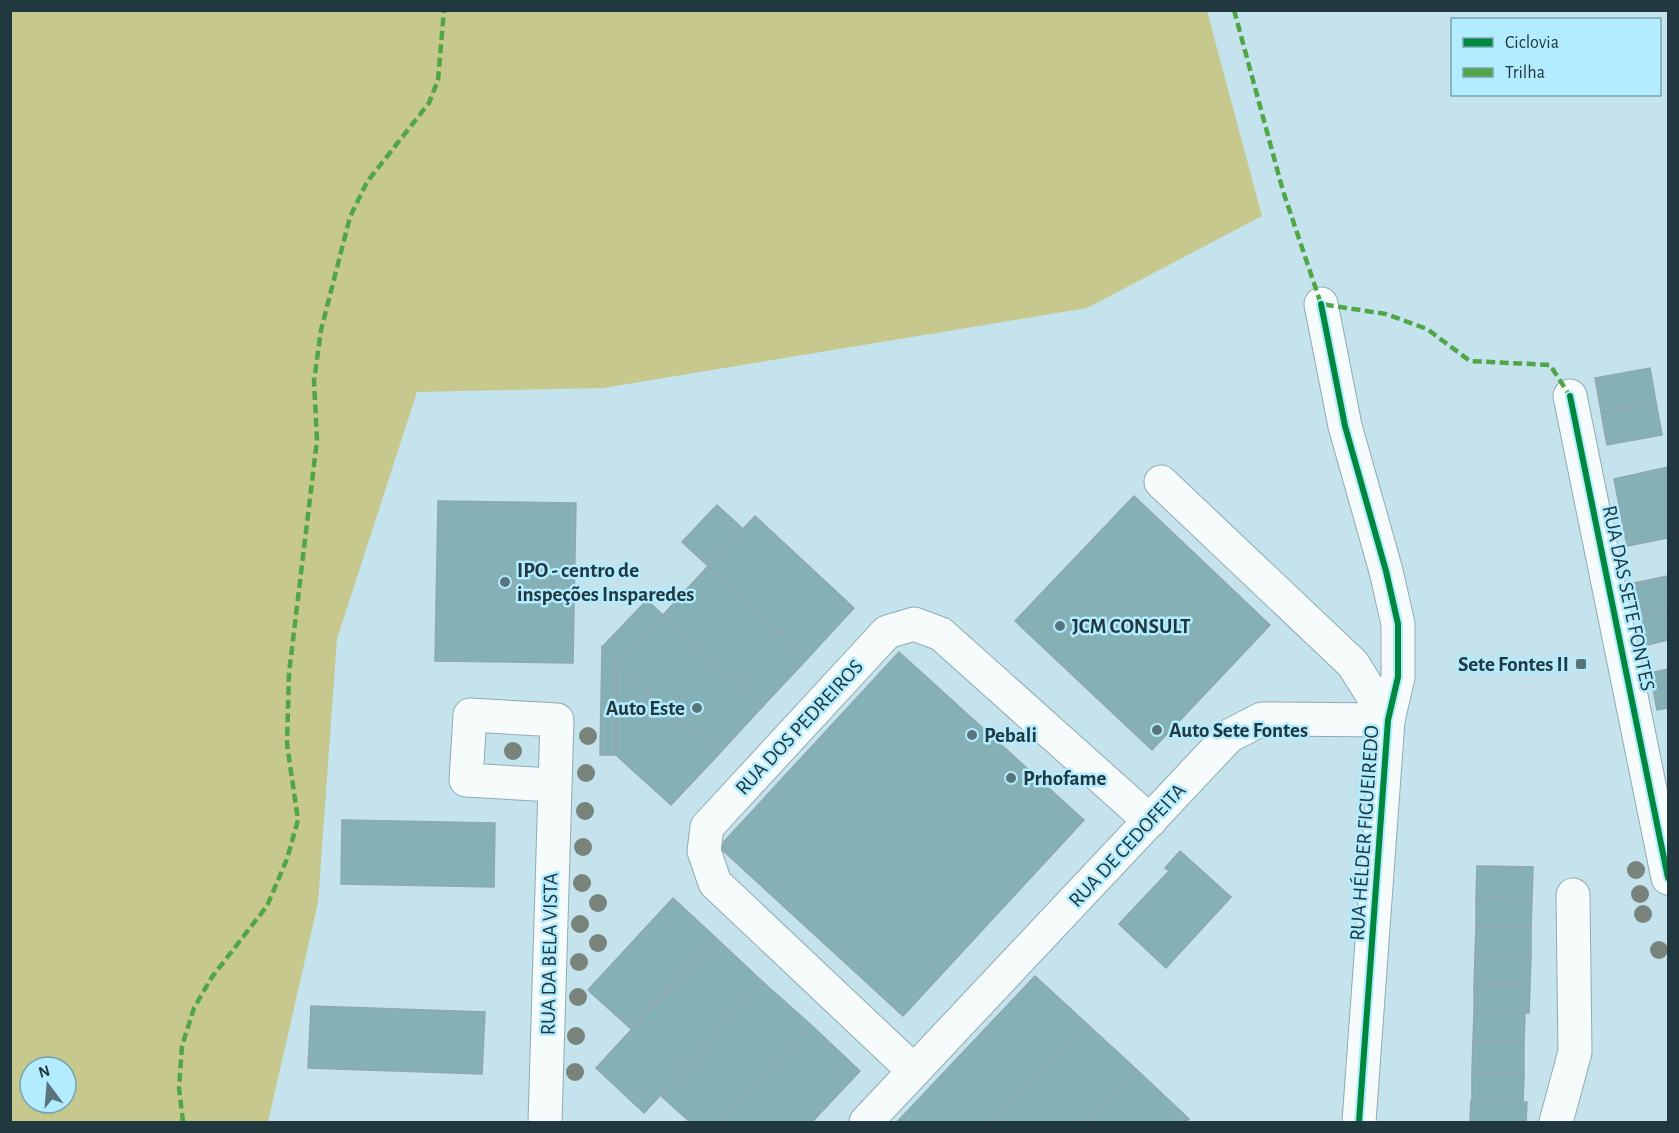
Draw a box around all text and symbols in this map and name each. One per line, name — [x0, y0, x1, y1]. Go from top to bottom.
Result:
legend — [1451, 18, 1661, 96]
text: Ciclovia — [1505, 34, 1559, 52]
text: Trilha — [1505, 64, 1545, 82]
street label: RUA DAS SETE FONTES — [1599, 503, 1658, 693]
place label: IPO - centro de inspeções Insparedes — [517, 560, 694, 605]
marker: IPO - centro de inspeções Insparedes — [498, 575, 512, 589]
place label: JCM CONSULT — [1072, 616, 1191, 637]
marker: JCM CONSULT — [1053, 619, 1067, 633]
place label: Sete Fontes II — [1458, 654, 1569, 675]
street label: RUA DOS PEDREIROS — [731, 656, 867, 799]
marker: Sete Fontes II — [1574, 657, 1588, 671]
place label: Auto Este — [606, 698, 685, 719]
marker: Auto Este — [690, 701, 704, 715]
place label: Auto Sete Fontes — [1169, 720, 1308, 741]
marker: Auto Sete Fontes — [1150, 723, 1164, 737]
street label: RUA HÉLDER FIGUEIREDO — [1344, 724, 1383, 942]
place label: Pebali — [984, 725, 1037, 746]
marker: Pebali — [965, 728, 979, 742]
place label: Prhofame — [1023, 768, 1106, 789]
marker: Prhofame — [1004, 771, 1018, 785]
street label: RUA DE CEDOFEITA — [1065, 779, 1190, 911]
street label: RUA DA BELA VISTA — [538, 873, 561, 1035]
north arrow — [18, 1055, 78, 1115]
text: N — [37, 1062, 52, 1081]

